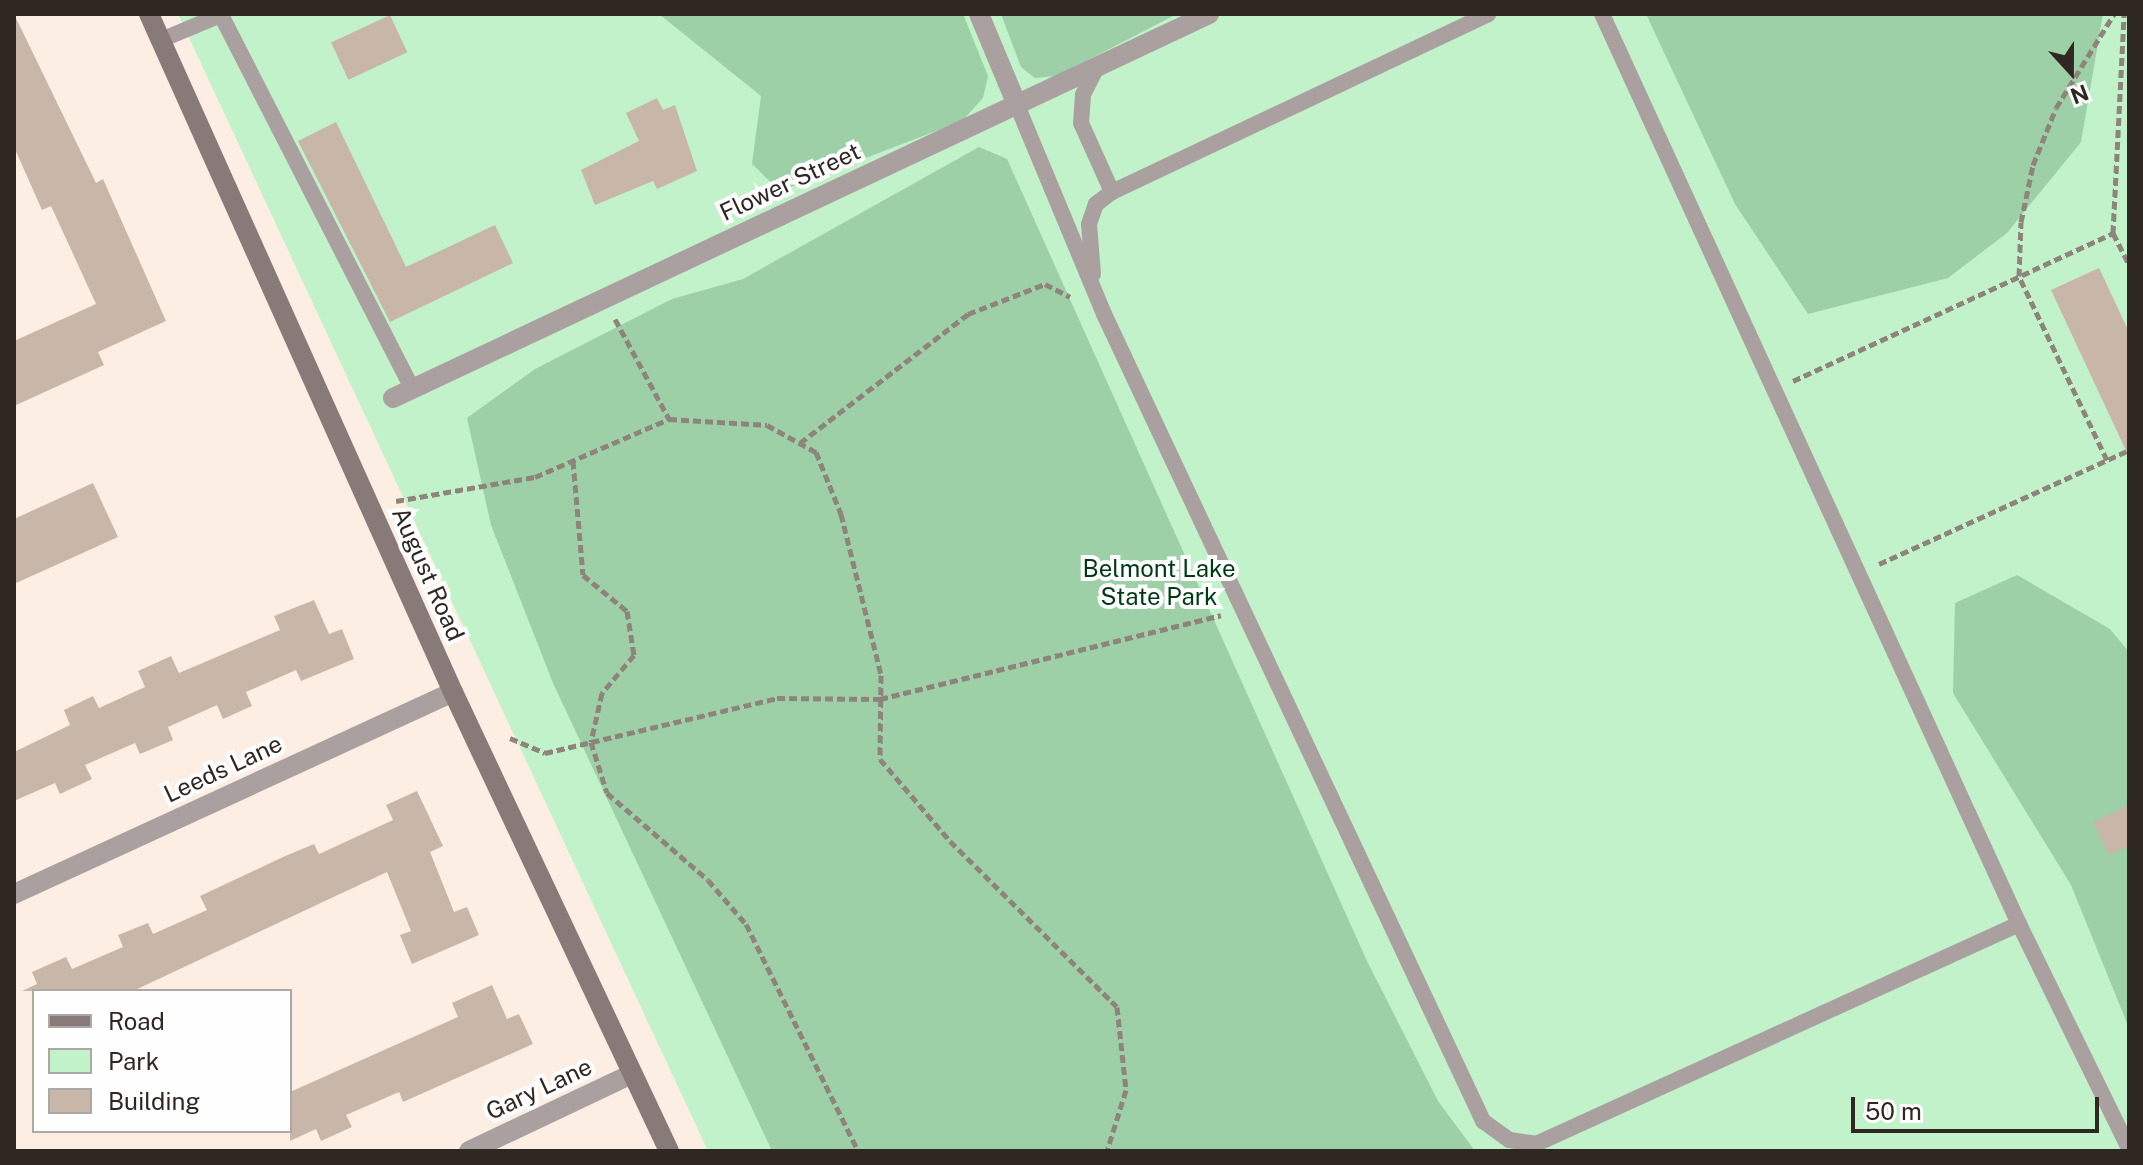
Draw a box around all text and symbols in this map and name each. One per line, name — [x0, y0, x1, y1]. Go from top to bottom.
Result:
north arrow — [2031, 32, 2111, 112]
text: N — [2067, 79, 2092, 110]
street label: Flower Street — [715, 137, 865, 227]
street label: August Road — [386, 503, 470, 645]
park label: Belmont Lake State Park — [1082, 555, 1236, 611]
street label: Leeds Lane — [159, 729, 287, 809]
legend — [32, 989, 292, 1133]
text: Road — [108, 1007, 165, 1035]
text: Park — [108, 1047, 159, 1075]
street label: Gary Lane — [482, 1052, 596, 1126]
scale bar — [1855, 1081, 2103, 1131]
text: Building — [108, 1087, 200, 1115]
text: 50 m — [1865, 1097, 1922, 1125]

